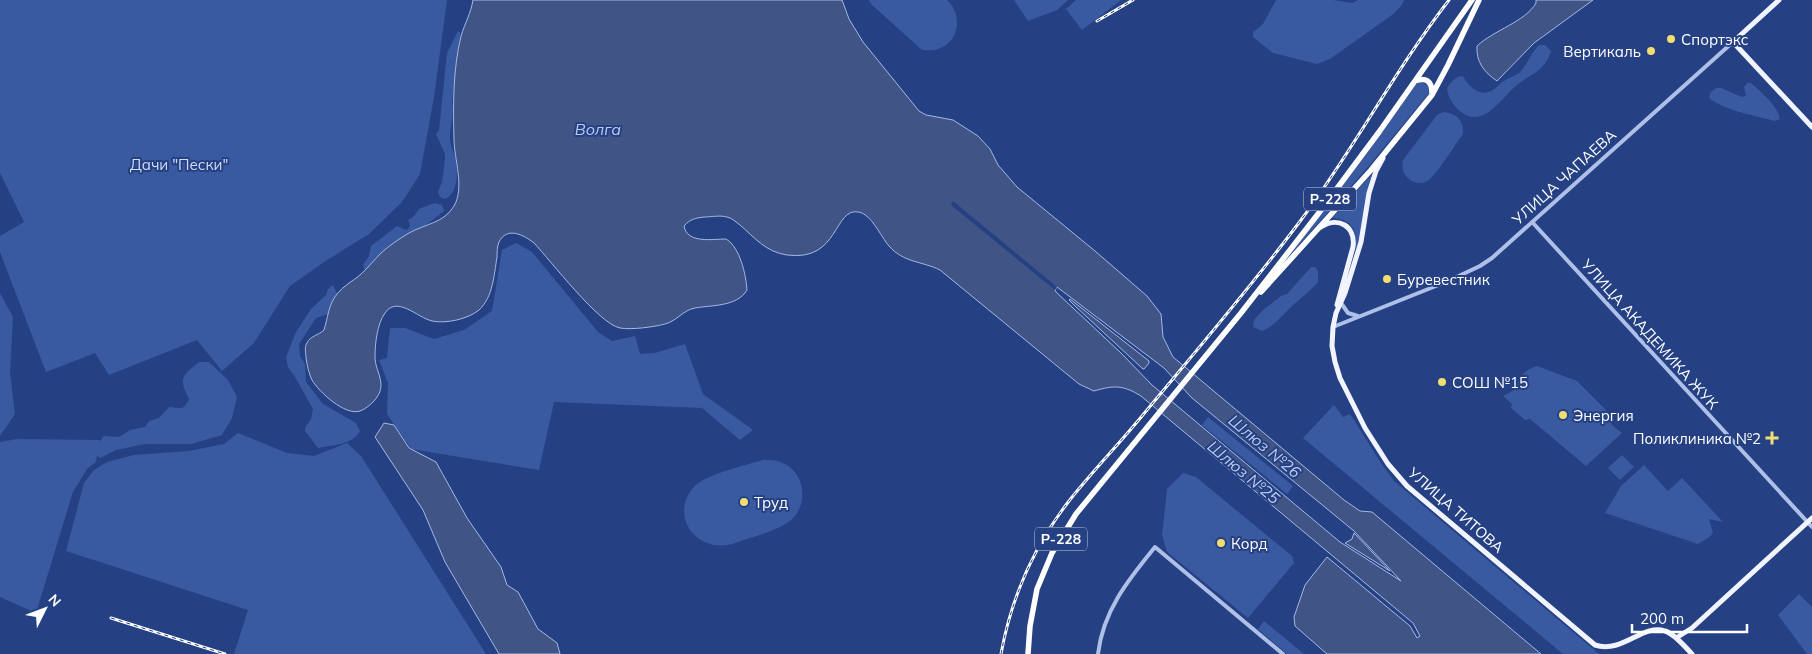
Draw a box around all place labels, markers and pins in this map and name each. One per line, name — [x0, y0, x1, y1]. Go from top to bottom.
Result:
place label: Спортэкс — [1681, 30, 1748, 49]
marker: Спортэкс — [1665, 33, 1677, 45]
place label: Вертикаль — [1563, 42, 1641, 61]
marker: Вертикаль — [1645, 45, 1657, 57]
place label: Буревестник — [1397, 270, 1491, 289]
marker: Буревестник — [1381, 273, 1393, 285]
place label: СОШ №15 — [1452, 373, 1528, 392]
marker: СОШ №15 — [1436, 376, 1448, 388]
place label: Энергия — [1573, 406, 1634, 425]
marker: Энергия — [1557, 409, 1569, 421]
place label: Поликлиника №2 — [1633, 429, 1761, 448]
marker: Поликлиника №2 — [1765, 431, 1779, 445]
place label: Труд — [754, 493, 788, 512]
marker: Труд — [738, 496, 750, 508]
place label: Корд — [1231, 534, 1268, 553]
marker: Корд — [1215, 537, 1227, 549]

